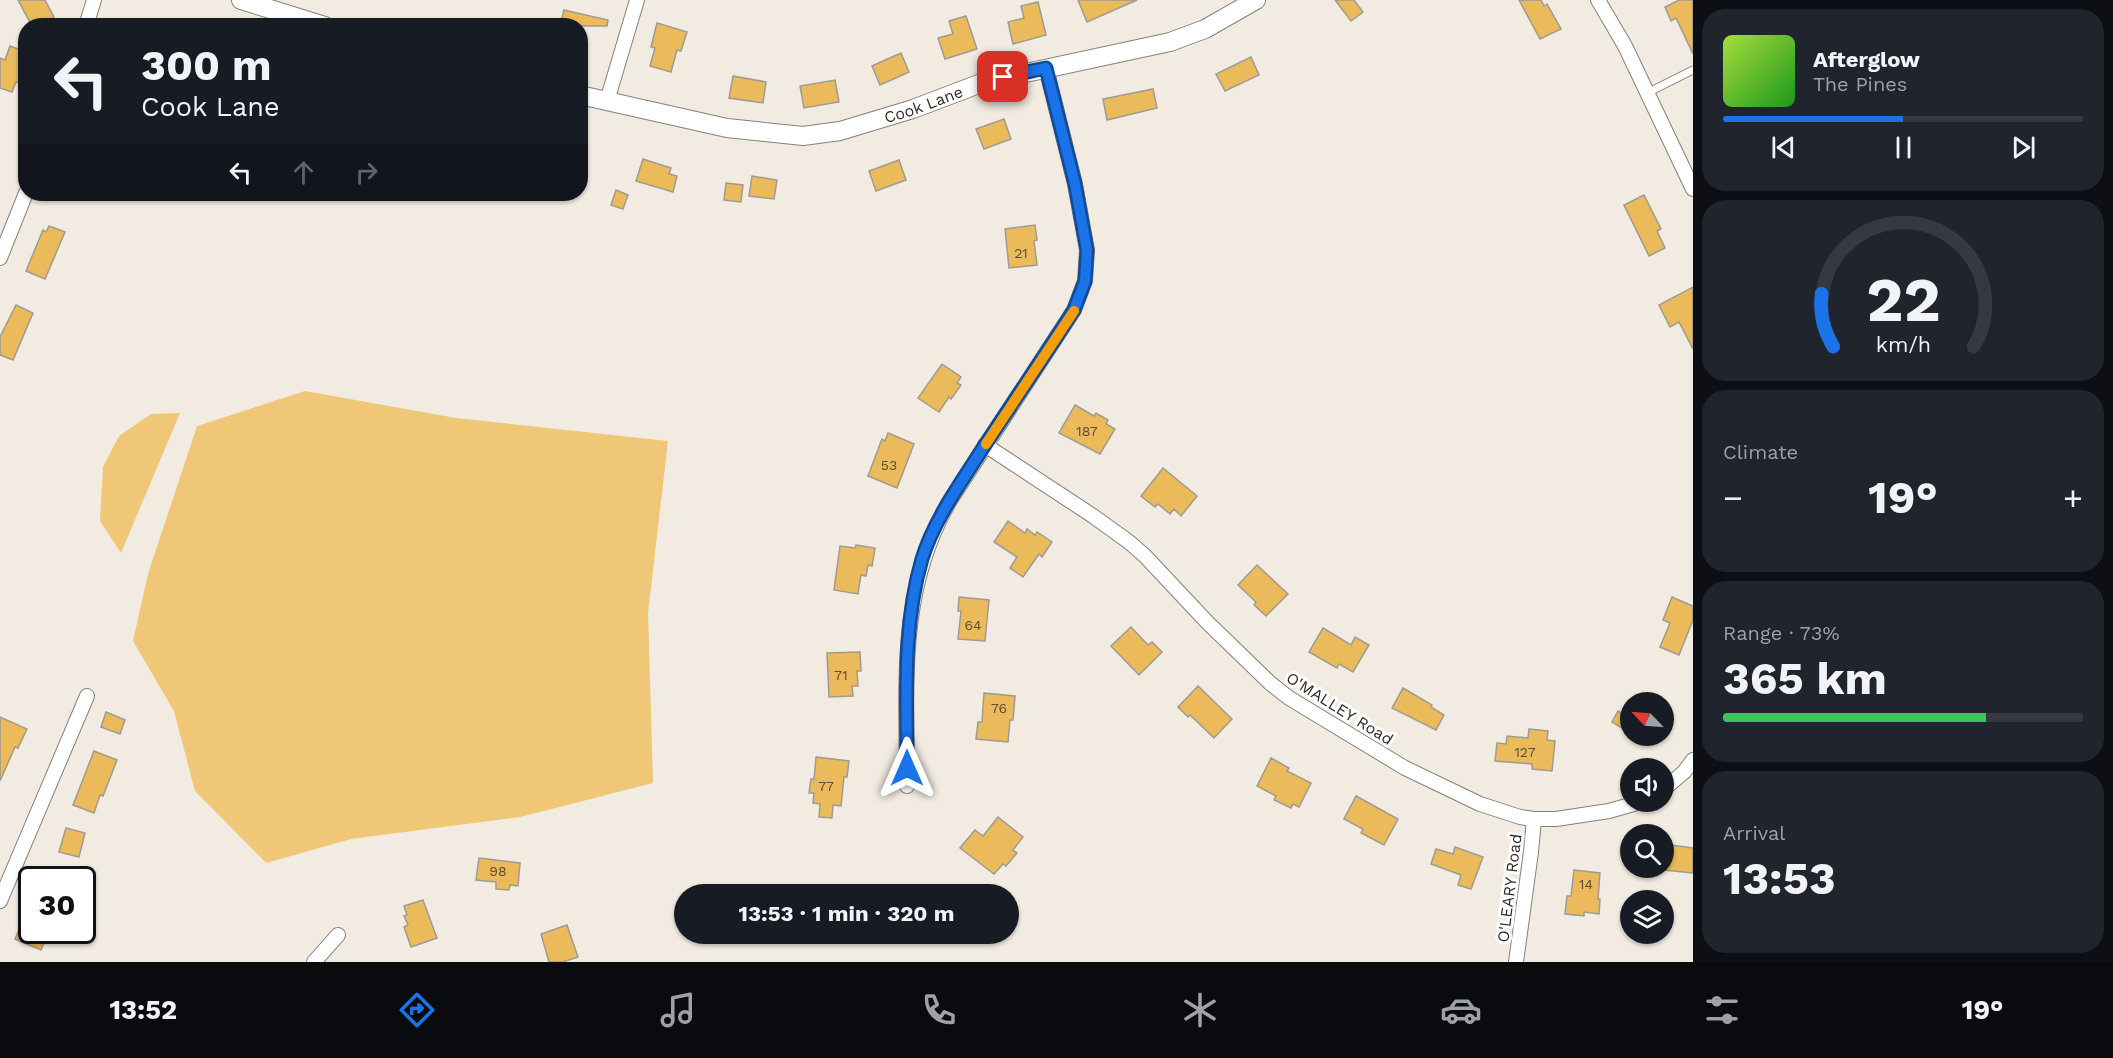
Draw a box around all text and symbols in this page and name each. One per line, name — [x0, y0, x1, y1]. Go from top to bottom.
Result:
text: 300 m — [141, 41, 272, 90]
icon: left — [42, 42, 120, 120]
text: Afterglow — [1813, 47, 1920, 72]
pin — [977, 51, 1028, 102]
icon: arrive — [986, 60, 1019, 93]
text: The Pines — [1813, 72, 1907, 96]
street label: Cook Lane — [882, 82, 966, 127]
text: Cook Lane — [141, 91, 280, 123]
icon: previous — [1767, 131, 1800, 164]
icon: pause — [1887, 131, 1920, 164]
icon: next — [2007, 131, 2040, 164]
icon: left — [224, 156, 257, 189]
icon: ahead — [287, 156, 320, 189]
icon: right — [350, 156, 383, 189]
house number: 21 — [1014, 245, 1028, 261]
text: 22 — [1866, 264, 1940, 337]
text: km/h — [1875, 333, 1931, 358]
house number: 187 — [1076, 423, 1098, 439]
text: Climate — [1723, 440, 1798, 464]
house number: 53 — [881, 457, 897, 473]
text: 19° — [1868, 471, 1938, 524]
text: − — [1723, 478, 1743, 517]
text: + — [2063, 478, 2083, 517]
house number: 64 — [964, 617, 982, 633]
text: Range · 73% — [1723, 621, 1840, 645]
text: 365 km — [1723, 652, 1887, 705]
house number: 71 — [834, 667, 848, 683]
street label: O'MALLEY Road — [1283, 668, 1397, 749]
north arrow — [1620, 692, 1674, 746]
map controls — [1620, 692, 1674, 944]
house number: 76 — [991, 700, 1007, 716]
position arrow — [875, 736, 939, 800]
house number: 127 — [1514, 744, 1536, 760]
button: sound — [1620, 758, 1674, 812]
house number: 77 — [818, 778, 834, 794]
text: Arrival — [1723, 821, 1785, 845]
button: search — [1620, 824, 1674, 878]
street label: O'LEARY Road — [1493, 833, 1526, 943]
text: 13:53 — [1723, 852, 1836, 905]
house number: 98 — [489, 863, 507, 879]
speed limit sign: 30 — [18, 866, 96, 944]
house number: 14 — [1579, 876, 1593, 892]
button: layers — [1620, 890, 1674, 944]
text: 13:53 · 1 min · 320 m — [739, 901, 954, 926]
icon: directions — [396, 989, 438, 1031]
icon: music — [657, 989, 699, 1031]
icon: phone — [918, 989, 960, 1031]
icon: climate — [1179, 989, 1221, 1031]
icon: car — [1440, 989, 1482, 1031]
icon: filters — [1701, 989, 1743, 1031]
text: 13:52 — [109, 994, 177, 1026]
text: 19° — [1962, 994, 2003, 1026]

